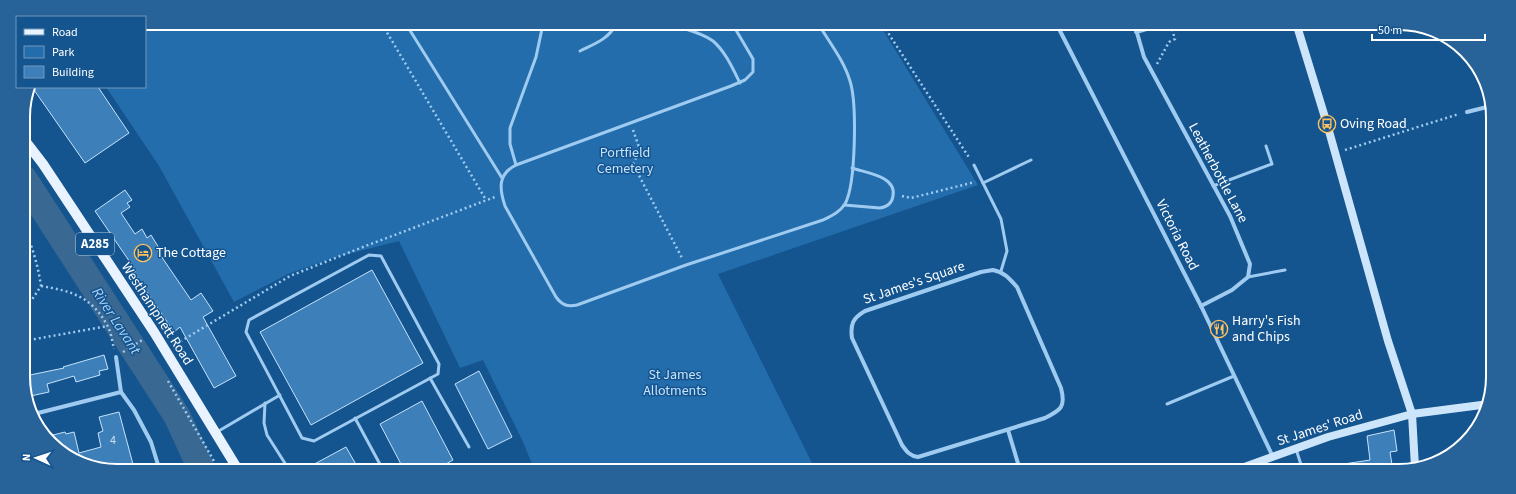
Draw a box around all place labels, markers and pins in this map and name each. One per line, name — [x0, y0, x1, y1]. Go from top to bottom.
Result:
bus stop icon: Oving Road — [1317, 114, 1337, 134]
place label: Oving Road — [1340, 114, 1407, 134]
hotel icon: The Cottage — [133, 243, 153, 263]
place label: The Cottage — [156, 243, 226, 263]
place label: Harry's Fish and Chips — [1232, 311, 1301, 347]
restaurant icon: Harry's Fish and Chips — [1209, 319, 1229, 339]

